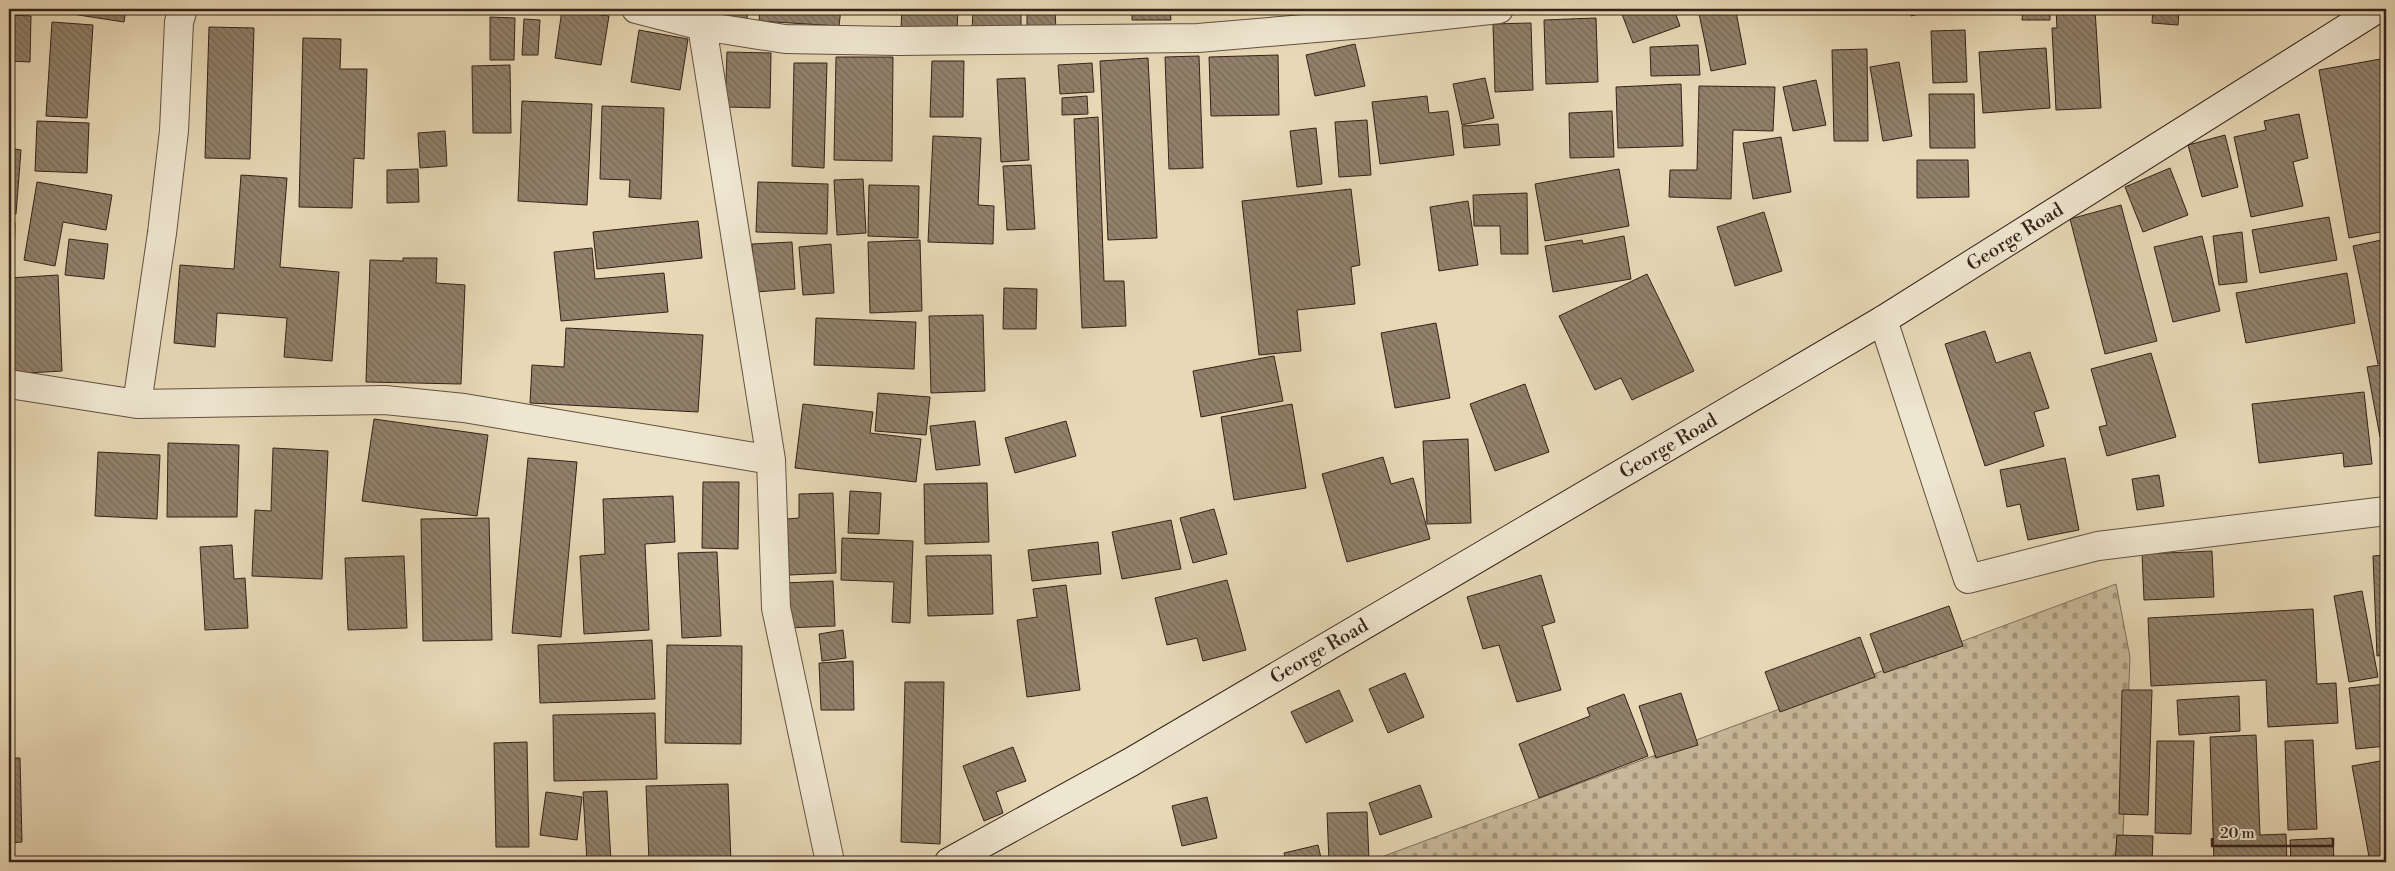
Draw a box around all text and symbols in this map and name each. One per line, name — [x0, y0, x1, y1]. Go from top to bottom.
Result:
street label: George Road — [1962, 197, 2068, 276]
street label: George Road — [1615, 408, 1722, 484]
street label: George Road — [1266, 613, 1373, 689]
scale bar — [2212, 816, 2334, 848]
text: 20 m — [2220, 824, 2255, 843]

